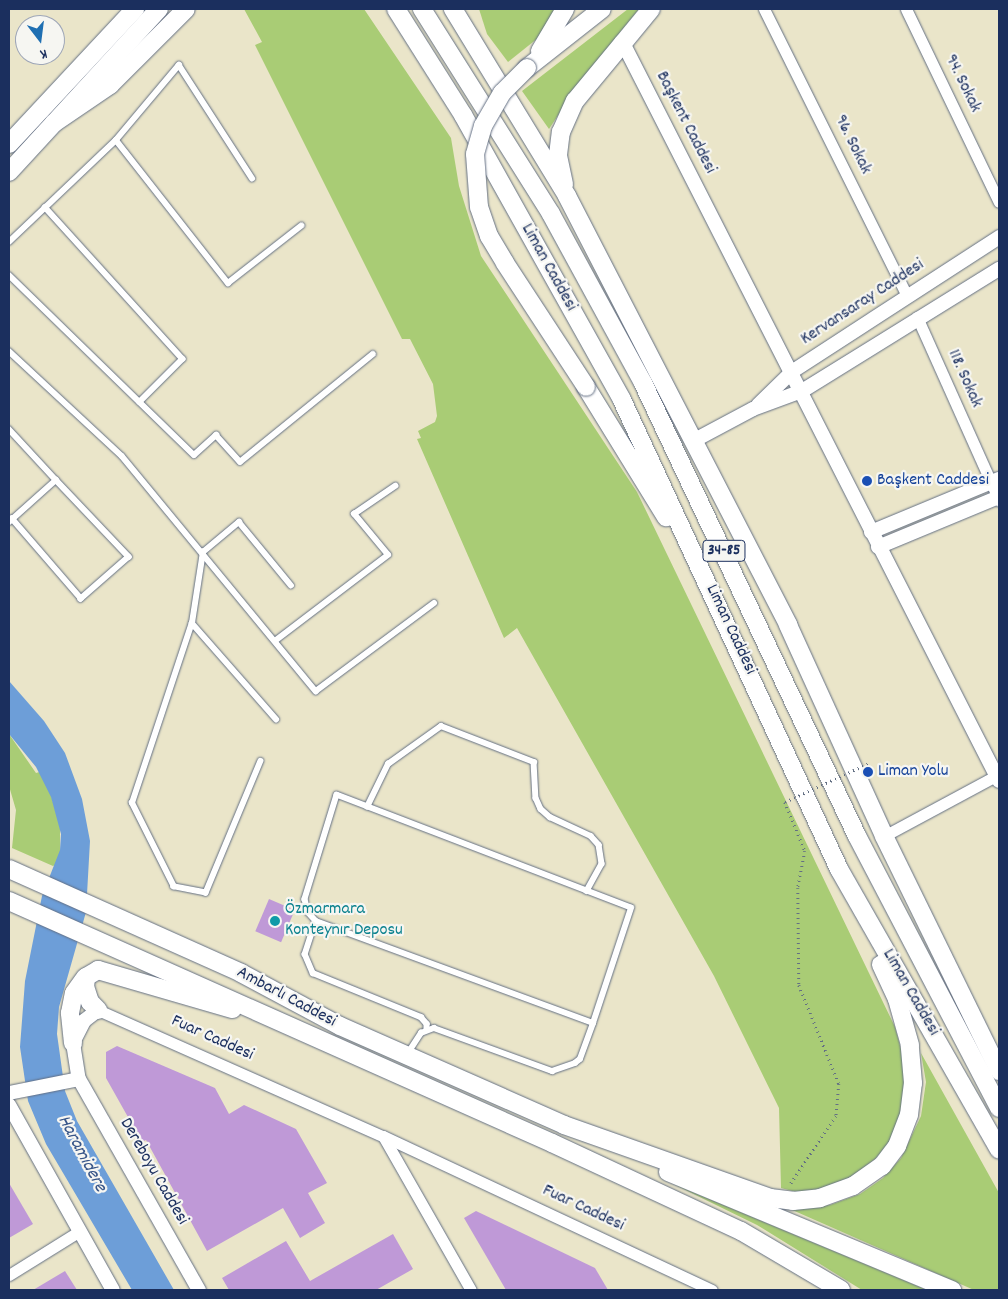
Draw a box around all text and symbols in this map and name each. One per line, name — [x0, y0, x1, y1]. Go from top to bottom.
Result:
north arrow — [15, 15, 65, 65]
text: K — [38, 43, 49, 64]
street label: 94. Sokak — [939, 51, 985, 117]
street label: Başkent Caddesi — [650, 68, 720, 178]
street label: 96. Sokak — [828, 112, 876, 178]
street label: Liman Caddesi — [515, 220, 581, 316]
street label: Kervansaray Caddesi — [797, 255, 929, 351]
street label: 118. Sokak — [942, 347, 986, 411]
place label: Başkent Caddesi — [877, 470, 989, 492]
marker: Başkent Caddesi — [861, 475, 873, 487]
road number: 34-85 — [702, 538, 746, 564]
street label: Liman Caddesi — [700, 582, 760, 678]
place label: Liman Yolu — [878, 761, 949, 783]
marker: Liman Yolu — [862, 766, 874, 778]
place label: Özmarmara Konteynır Deposu — [285, 900, 403, 942]
marker: Özmarmara Konteynır Deposu — [269, 915, 281, 927]
street label: Liman Caddesi — [876, 946, 944, 1040]
street label: Ambarlı Caddesi — [232, 963, 340, 1033]
street label: Fuar Caddesi — [167, 1011, 257, 1067]
water label: Haramidere — [51, 1112, 111, 1196]
street label: Dereboyu Caddesi — [114, 1115, 192, 1229]
street label: Fuar Caddesi — [539, 1181, 627, 1237]

